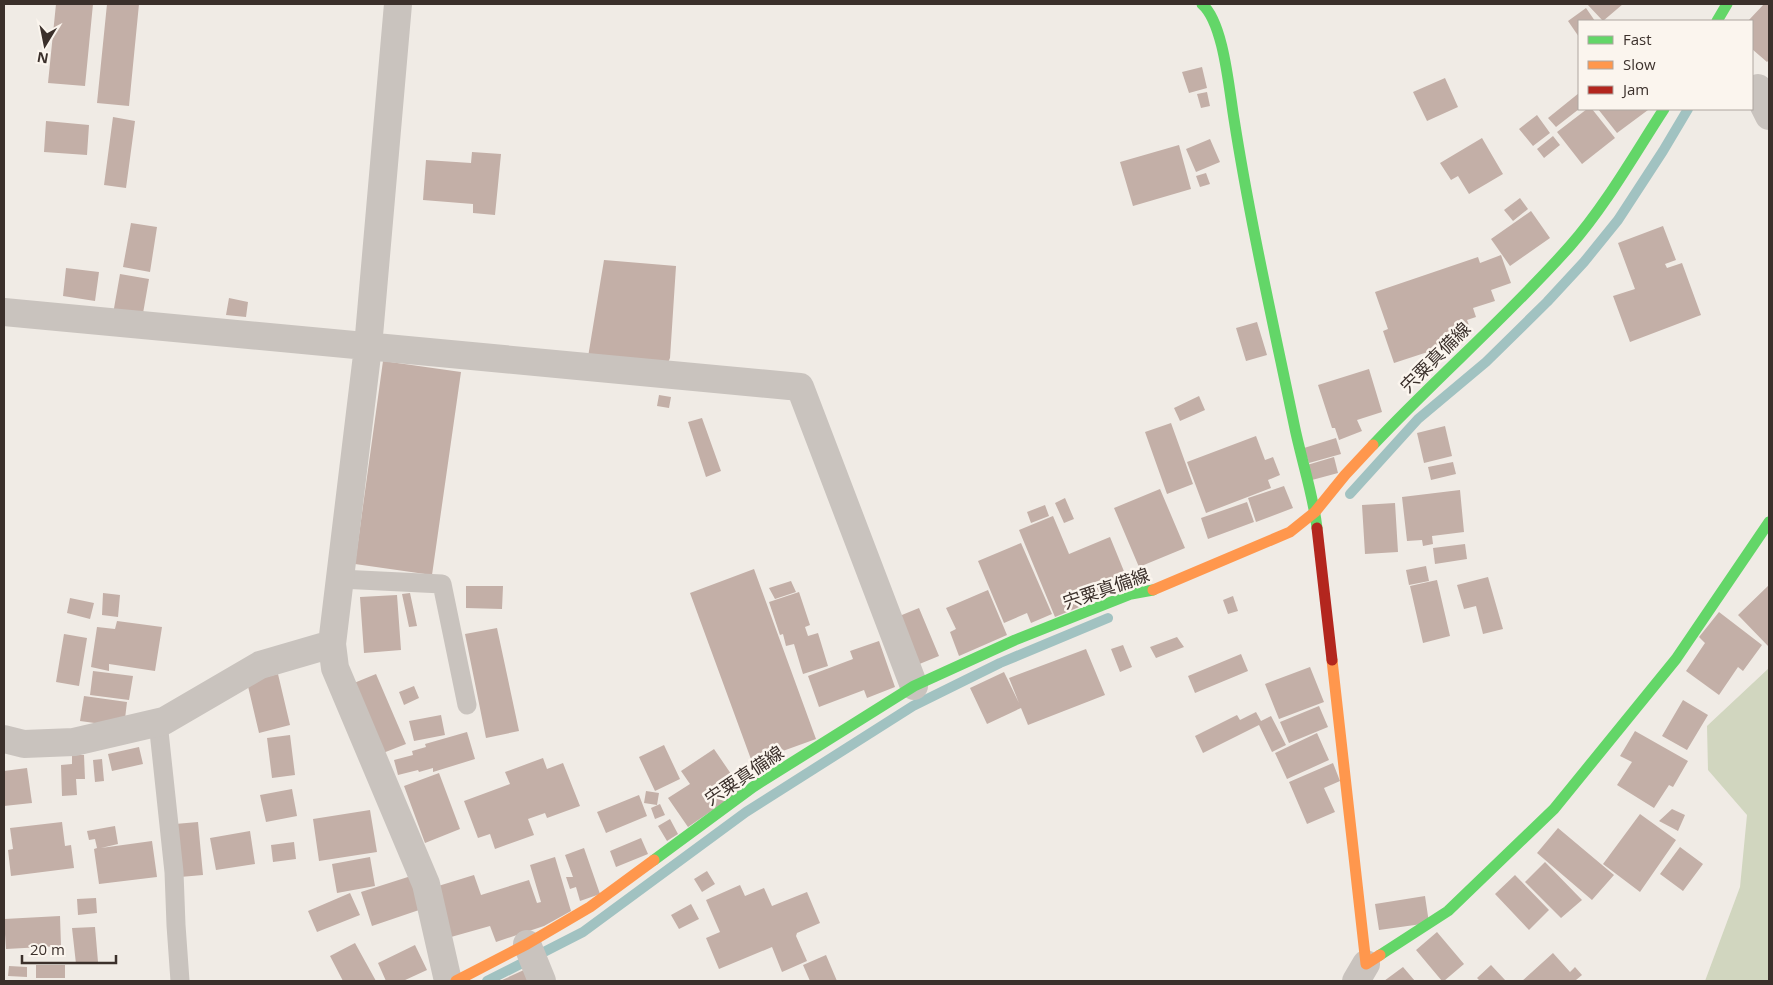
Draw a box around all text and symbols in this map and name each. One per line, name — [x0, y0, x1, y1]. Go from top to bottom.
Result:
north arrow — [20, 20, 70, 70]
legend — [1578, 20, 1753, 110]
text: Fast — [1623, 29, 1652, 49]
text: N — [35, 48, 50, 69]
text: Slow — [1623, 54, 1656, 74]
text: Jam — [1621, 79, 1649, 99]
street label: 宍粟真備線 — [1395, 317, 1475, 397]
street label: 宍粟真備線 — [1060, 562, 1152, 614]
street label: 宍粟真備線 — [700, 740, 788, 810]
scale bar — [22, 932, 116, 964]
text: 20 m — [30, 939, 65, 959]

